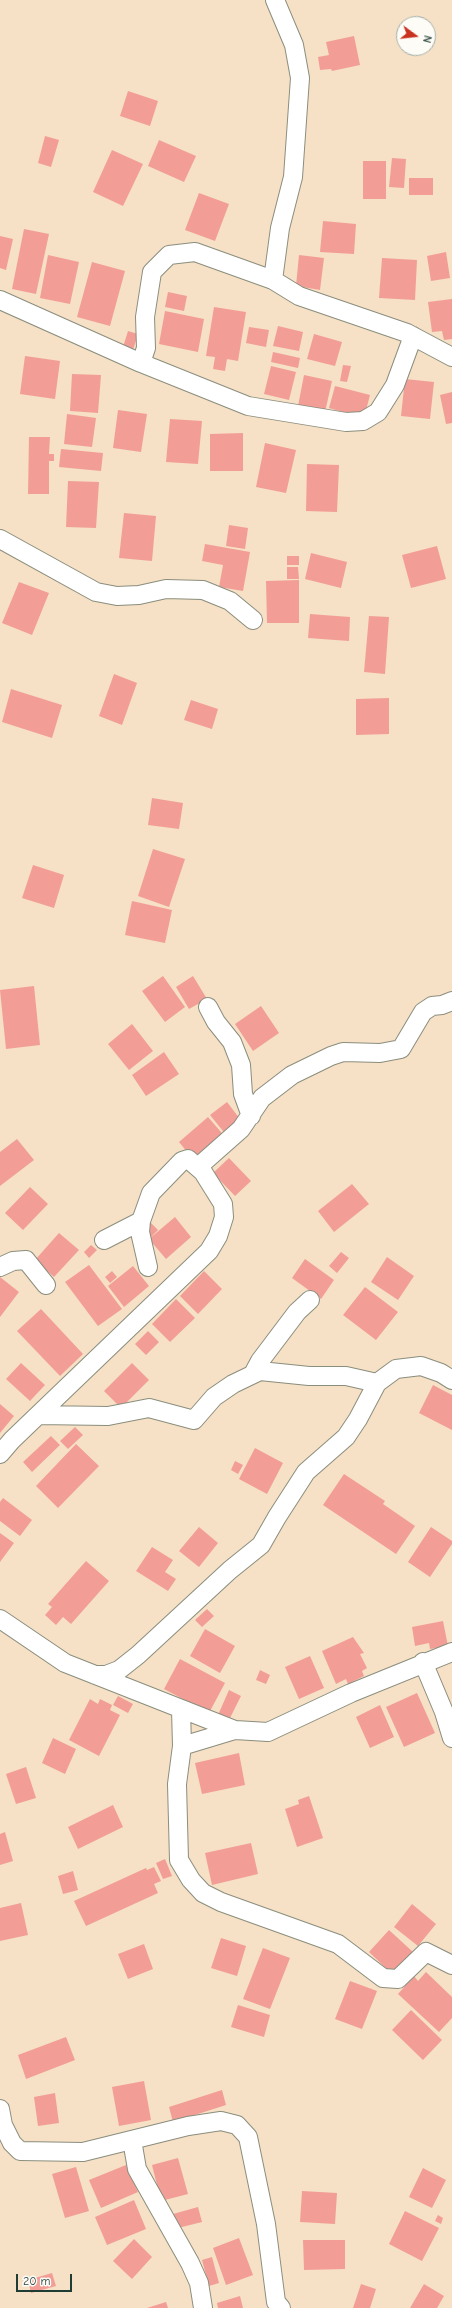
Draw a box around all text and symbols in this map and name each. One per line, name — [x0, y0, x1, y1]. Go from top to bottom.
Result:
north arrow — [396, 16, 436, 56]
text: N — [420, 34, 434, 44]
scale bar — [18, 2266, 74, 2292]
text: 20 m — [23, 2274, 51, 2288]

